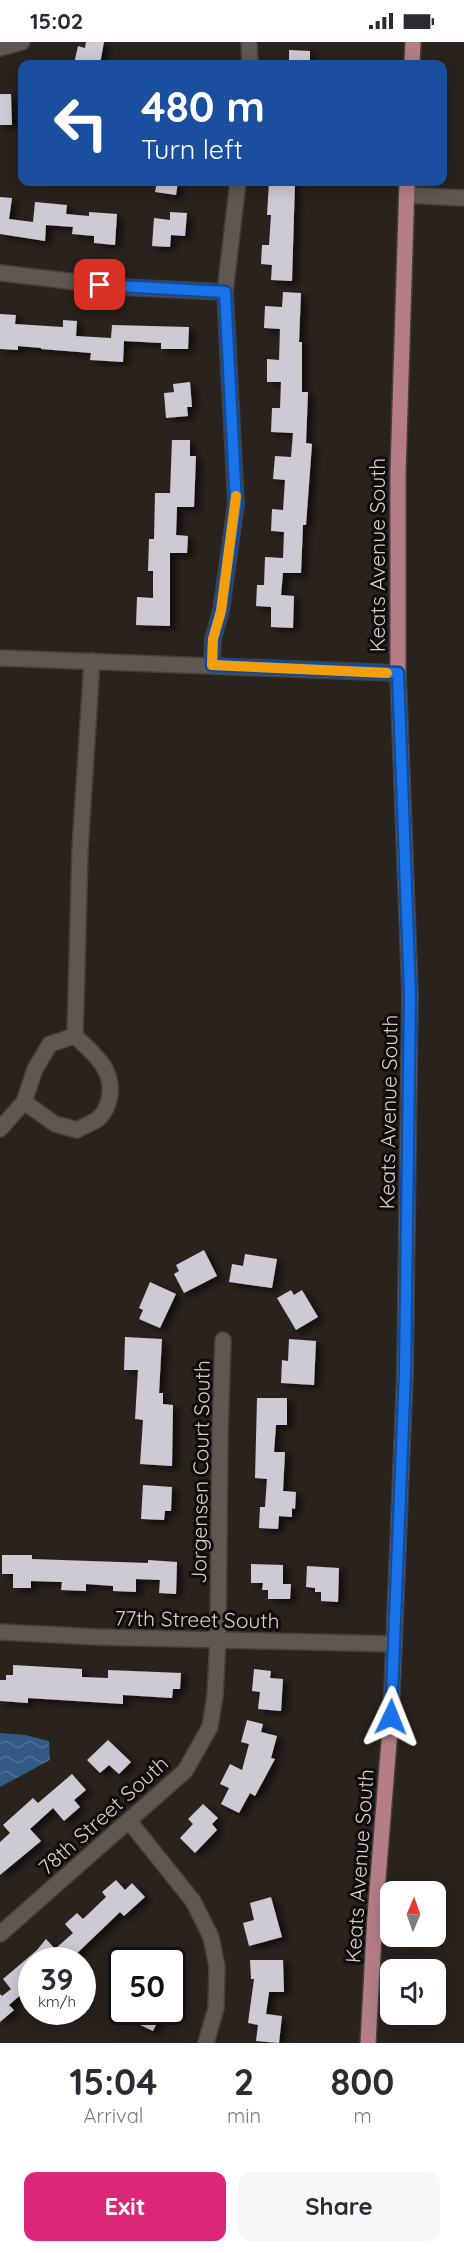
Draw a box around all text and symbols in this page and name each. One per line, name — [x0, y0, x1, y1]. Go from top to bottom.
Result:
text: 15:02 — [30, 7, 83, 35]
text: 480 m — [141, 80, 265, 133]
icon: left — [42, 84, 120, 162]
text: Turn left — [141, 132, 243, 166]
pin — [74, 259, 125, 310]
icon: arrive — [83, 268, 116, 301]
street label: Keats Avenue South — [364, 458, 390, 652]
street label: Keats Avenue South — [373, 1014, 403, 1210]
street label: Jorgensen Court South — [185, 1360, 215, 1584]
street label: 77th Street South — [114, 1605, 280, 1633]
position arrow — [359, 1685, 423, 1749]
street label: 78th Street South — [33, 1750, 173, 1880]
street label: Keats Avenue South — [339, 1768, 379, 1964]
north arrow — [380, 1881, 446, 1947]
map controls — [380, 1881, 446, 2025]
speed limit sign: 50 — [108, 1947, 186, 2025]
button: sound — [380, 1959, 446, 2025]
text: 39 — [40, 1960, 74, 1998]
text: km/h — [38, 1992, 76, 2011]
text: 15:04 — [70, 2059, 157, 2104]
text: 2 — [234, 2059, 254, 2104]
text: 800 — [331, 2059, 394, 2104]
text: Arrival — [84, 2103, 143, 2128]
text: min — [227, 2103, 261, 2128]
text: m — [353, 2103, 372, 2128]
button: Exit — [24, 2172, 226, 2241]
button: Share — [238, 2172, 440, 2241]

